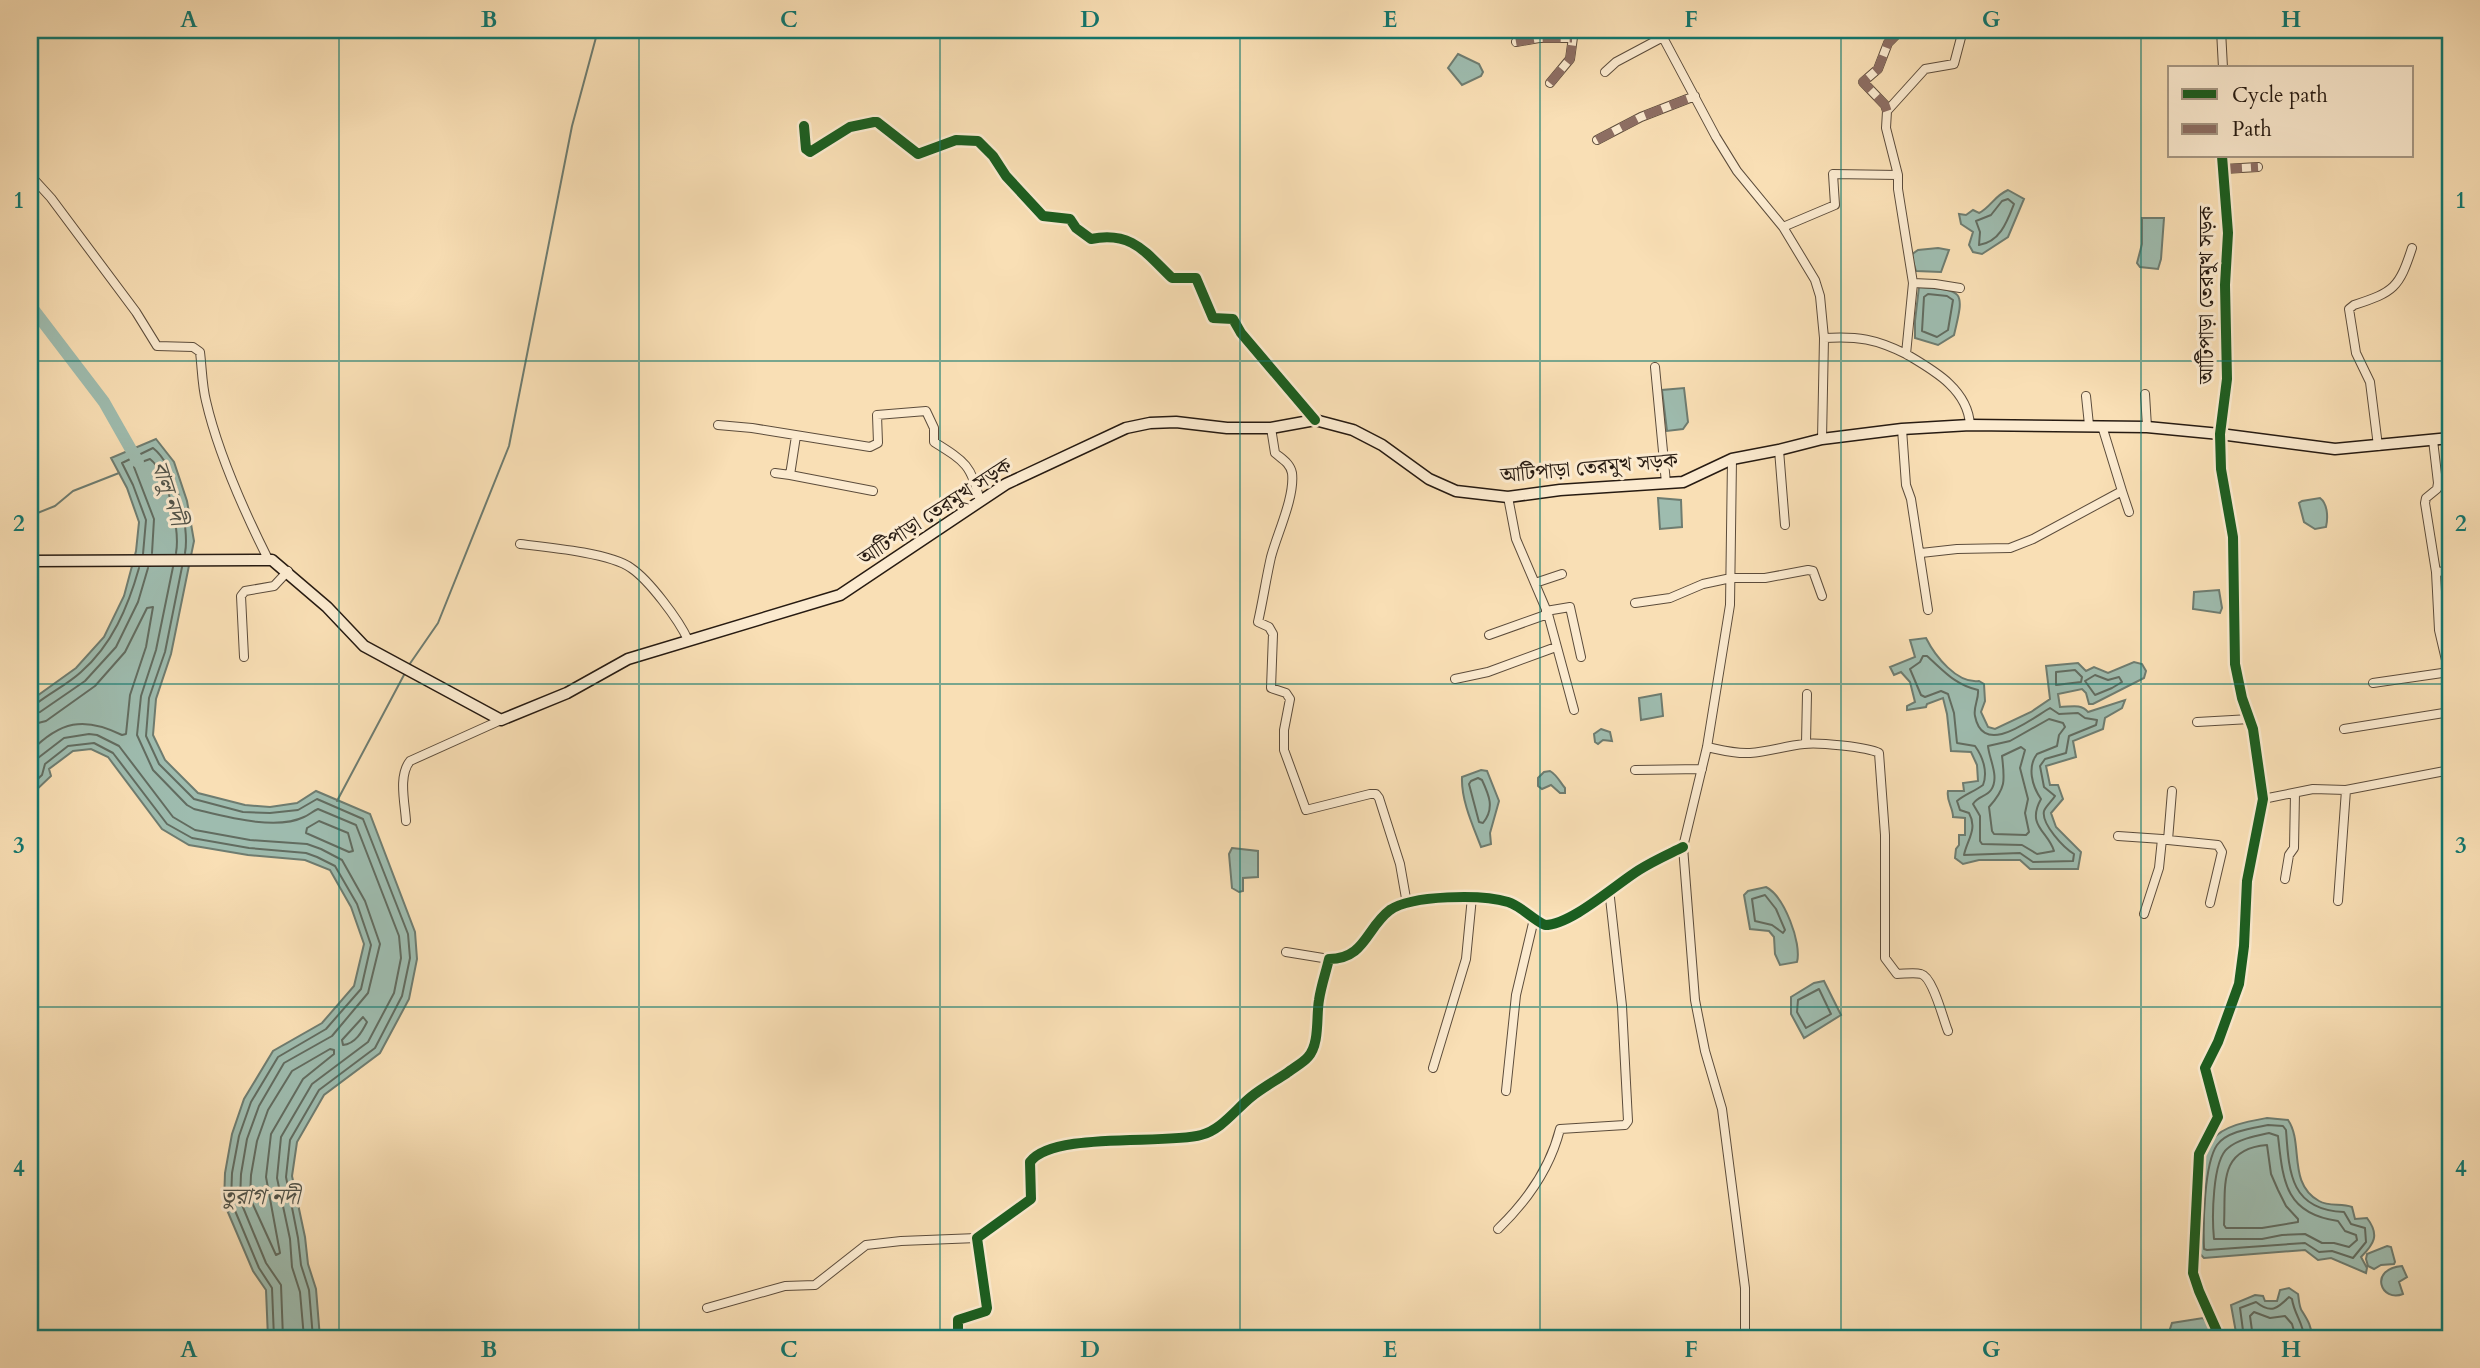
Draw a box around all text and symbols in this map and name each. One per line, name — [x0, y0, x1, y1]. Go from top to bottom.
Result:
text: A — [180, 4, 198, 35]
text: B — [481, 4, 497, 35]
text: C — [780, 4, 798, 35]
text: D — [1080, 4, 1100, 35]
text: E — [1383, 4, 1397, 35]
text: F — [1684, 4, 1698, 35]
text: G — [1982, 4, 2001, 35]
text: H — [2281, 4, 2301, 35]
legend — [2168, 66, 2414, 158]
text: Cycle path — [2232, 81, 2328, 110]
text: Path — [2232, 115, 2272, 144]
text: 1 — [13, 185, 25, 216]
text: 1 — [2455, 185, 2467, 216]
street label: আটিপাড়া তেরমুখ সড়ক — [2192, 205, 2221, 385]
street label: আটিপাড়া তেরমুখ সড়ক — [1498, 446, 1680, 490]
street label: আটিপাড়া তেরমুখ সড়ক — [852, 451, 1019, 573]
water label: বালু নদী — [144, 457, 195, 531]
text: 2 — [13, 508, 25, 539]
text: 2 — [2455, 508, 2467, 539]
text: 3 — [13, 830, 25, 861]
text: 3 — [2455, 830, 2467, 861]
text: 4 — [13, 1153, 25, 1184]
text: 4 — [2455, 1153, 2467, 1184]
water label: তুরাগ নদী — [220, 1181, 302, 1212]
text: A — [180, 1334, 198, 1365]
text: B — [481, 1334, 497, 1365]
text: C — [780, 1334, 798, 1365]
text: D — [1080, 1334, 1100, 1365]
text: E — [1383, 1334, 1397, 1365]
text: F — [1684, 1334, 1698, 1365]
text: G — [1982, 1334, 2001, 1365]
text: H — [2281, 1334, 2301, 1365]

